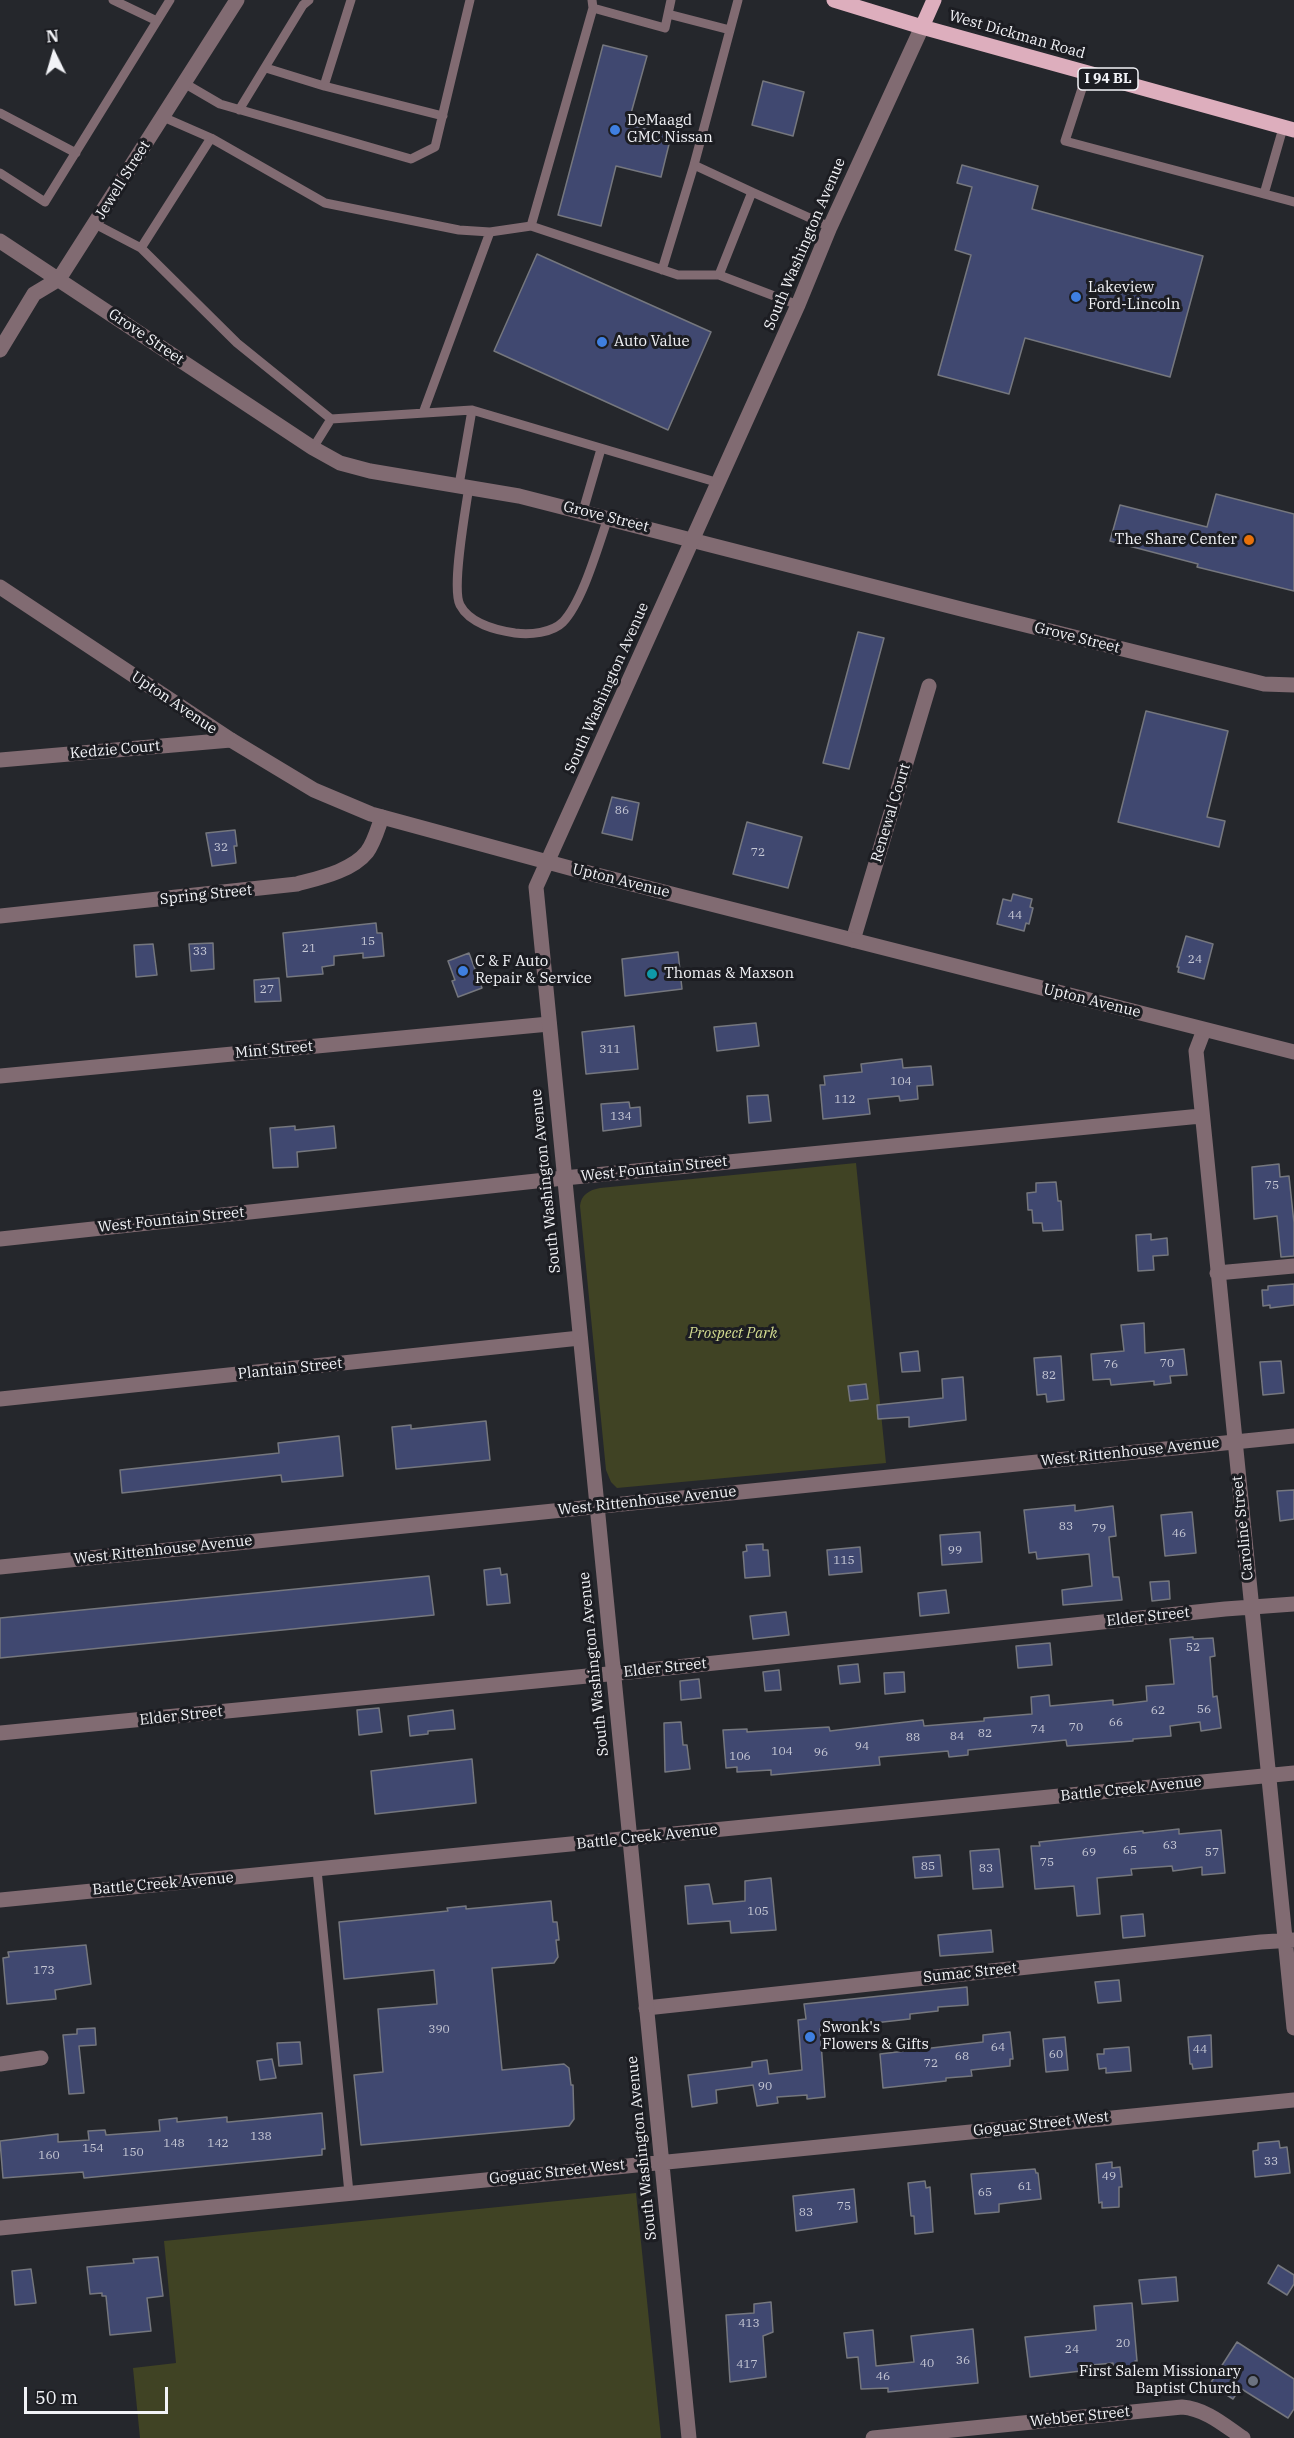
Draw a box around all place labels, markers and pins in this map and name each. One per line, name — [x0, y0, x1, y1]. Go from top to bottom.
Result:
place label: DeMaagd GMC Nissan — [627, 112, 713, 147]
marker: DeMaagd GMC Nissan — [608, 123, 622, 137]
place label: Lakeview Ford-Lincoln — [1088, 279, 1180, 314]
marker: Lakeview Ford-Lincoln — [1069, 290, 1083, 304]
place label: Auto Value — [614, 333, 690, 351]
marker: Auto Value — [595, 335, 609, 349]
place label: The Share Center — [1115, 531, 1237, 549]
marker: The Share Center — [1242, 533, 1256, 547]
place label: C & F Auto Repair & Service — [475, 953, 592, 988]
marker: C & F Auto Repair & Service — [456, 964, 470, 978]
place label: Thomas & Maxson — [664, 965, 794, 983]
marker: Thomas & Maxson — [645, 967, 659, 981]
place label: Swonk's Flowers & Gifts — [822, 2019, 929, 2054]
marker: Swonk's Flowers & Gifts — [803, 2030, 817, 2044]
place label: First Salem Missionary Baptist Church — [1079, 2363, 1241, 2398]
marker: First Salem Missionary Baptist Church — [1246, 2374, 1260, 2388]

